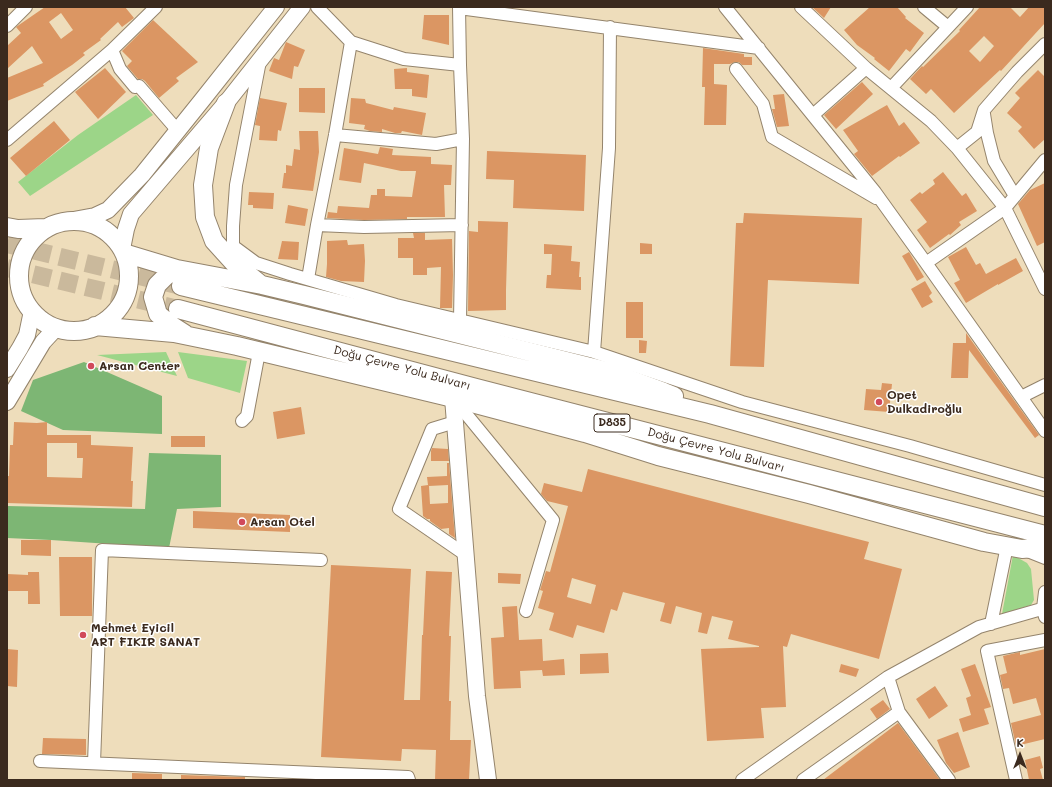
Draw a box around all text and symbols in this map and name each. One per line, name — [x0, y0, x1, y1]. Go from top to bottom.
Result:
street label: Doğu Çevre Yolu Bulvarı — [332, 343, 472, 393]
place label: Arsan Center — [99, 359, 180, 373]
marker: Arsan Center — [86, 361, 96, 371]
place label: Opet Dulkadiroğlu — [887, 388, 962, 416]
marker: Opet Dulkadiroğlu — [874, 397, 884, 407]
road number: D835 — [594, 414, 630, 432]
street label: Doğu Çevre Yolu Bulvarı — [646, 425, 786, 475]
place label: Arsan Otel — [250, 515, 315, 529]
marker: Arsan Otel — [237, 517, 247, 527]
place label: Mehmet Eyicil ART FIKIR SANAT — [91, 621, 200, 649]
marker: Mehmet Eyicil ART FIKIR SANAT — [78, 630, 88, 640]
north arrow — [1000, 735, 1040, 775]
text: K — [1016, 735, 1024, 750]

